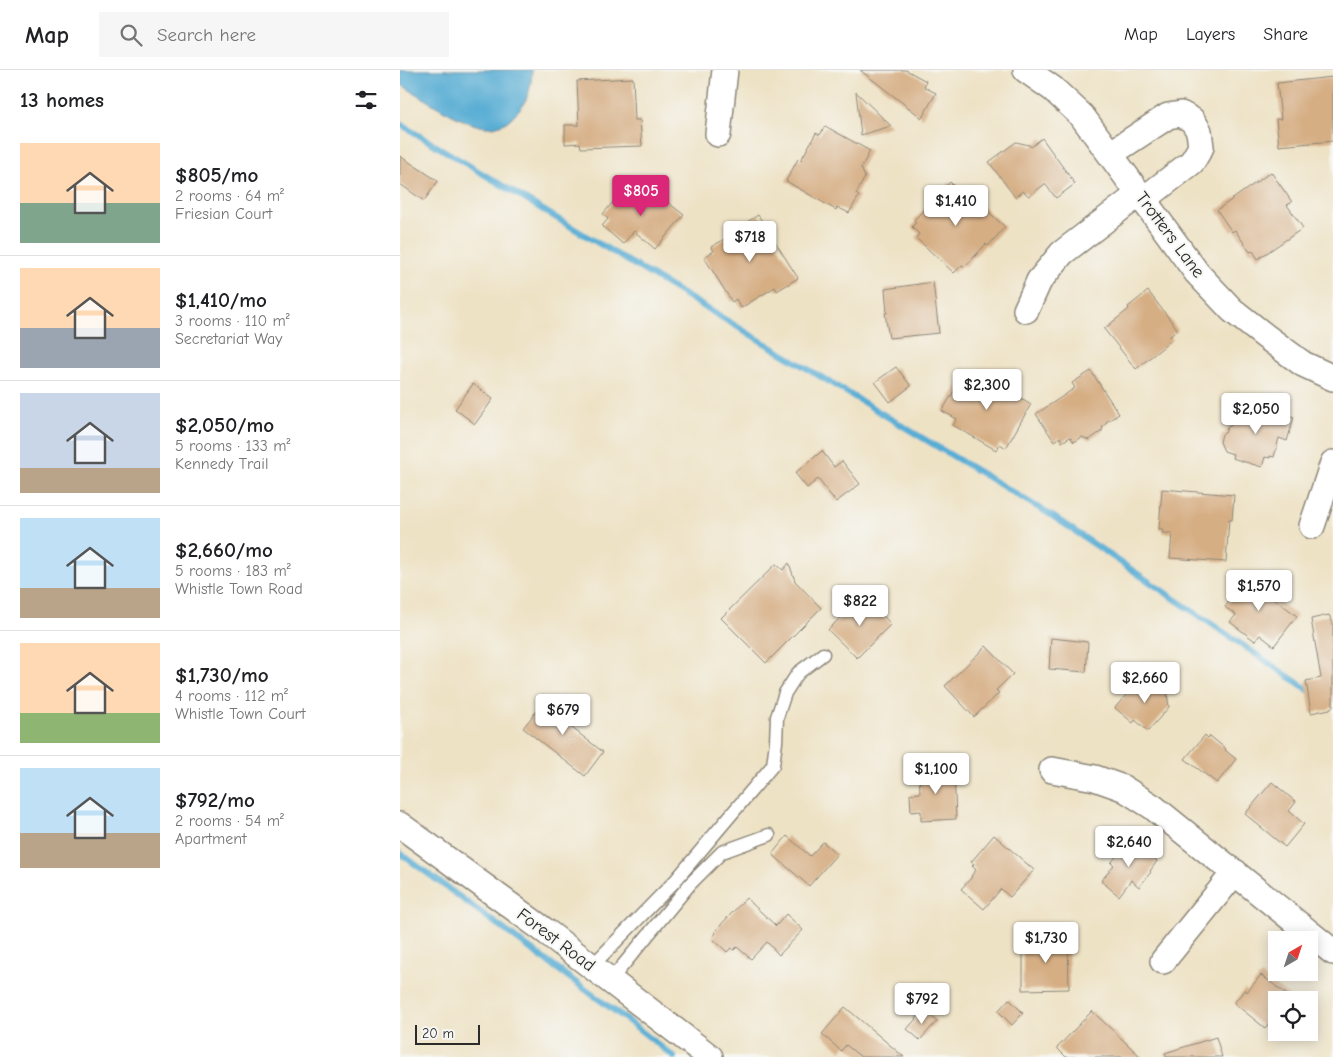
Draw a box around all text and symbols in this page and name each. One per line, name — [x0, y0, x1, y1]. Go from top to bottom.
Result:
search box — [99, 12, 449, 57]
text: Map — [25, 21, 69, 49]
icon: search — [117, 21, 145, 49]
text: Search here — [157, 24, 256, 46]
text: Map — [1124, 24, 1158, 45]
text: Layers — [1186, 24, 1235, 45]
text: Share — [1263, 24, 1308, 45]
icon: filters — [352, 86, 380, 114]
text: 13 homes — [20, 88, 104, 112]
icon: home — [60, 163, 120, 223]
text: $805/mo — [175, 163, 258, 187]
pin: $805 — [611, 174, 671, 217]
text: $805 — [623, 182, 659, 200]
pin: $1,410 — [915, 184, 997, 227]
text: 2 rooms · 64 m² — [175, 187, 284, 205]
street label: Trotters Lane — [1131, 188, 1209, 282]
text: $1,410 — [935, 192, 977, 210]
text: Friesian Court — [175, 205, 272, 223]
pin: $718 — [720, 220, 780, 263]
text: $718 — [734, 228, 766, 246]
icon: home — [60, 288, 120, 348]
text: $1,410/mo — [175, 288, 267, 312]
text: 3 rooms · 110 m² — [175, 312, 290, 330]
text: Secretariat Way — [175, 330, 282, 348]
pin: $2,300 — [946, 368, 1028, 411]
text: $2,300 — [964, 376, 1010, 394]
pin: $2,050 — [1215, 392, 1297, 435]
text: $2,050 — [1232, 400, 1280, 418]
icon: home — [60, 413, 120, 473]
text: $2,050/mo — [175, 413, 274, 437]
text: 5 rooms · 133 m² — [175, 437, 291, 455]
text: Kennedy Trail — [175, 455, 268, 473]
icon: home — [60, 538, 120, 598]
text: $2,660/mo — [175, 538, 273, 562]
text: 5 rooms · 183 m² — [175, 562, 291, 580]
pin: $1,570 — [1218, 570, 1300, 612]
text: $1,570 — [1237, 577, 1281, 595]
text: Whistle Town Road — [175, 580, 303, 598]
pin: $822 — [830, 584, 890, 627]
text: $822 — [843, 592, 877, 610]
pin: $2,660 — [1104, 662, 1186, 704]
icon: home — [60, 663, 120, 723]
text: $1,730/mo — [175, 663, 269, 687]
text: $2,660 — [1122, 669, 1168, 687]
text: 4 rooms · 112 m² — [175, 687, 288, 705]
pin: $679 — [533, 694, 593, 736]
text: $679 — [546, 701, 580, 719]
text: Whistle Town Court — [175, 705, 306, 723]
pin: $1,100 — [895, 752, 977, 795]
text: $1,100 — [914, 760, 958, 778]
icon: home — [60, 788, 120, 848]
text: $792/mo — [175, 788, 255, 812]
text: 2 rooms · 54 m² — [175, 812, 284, 830]
pin: $2,640 — [1088, 826, 1170, 868]
text: Apartment — [175, 830, 247, 848]
text: $2,640 — [1106, 833, 1152, 851]
street label: Forest Road — [513, 904, 599, 976]
pin: $1,730 — [1005, 922, 1087, 964]
text: $1,730 — [1024, 929, 1068, 947]
north arrow — [1268, 931, 1318, 981]
map controls — [1268, 931, 1318, 1041]
pin: $792 — [892, 982, 952, 1025]
text: $792 — [906, 990, 938, 1008]
button: locate — [1268, 991, 1318, 1041]
scale bar — [415, 1022, 480, 1045]
text: 20 m — [422, 1025, 454, 1042]

